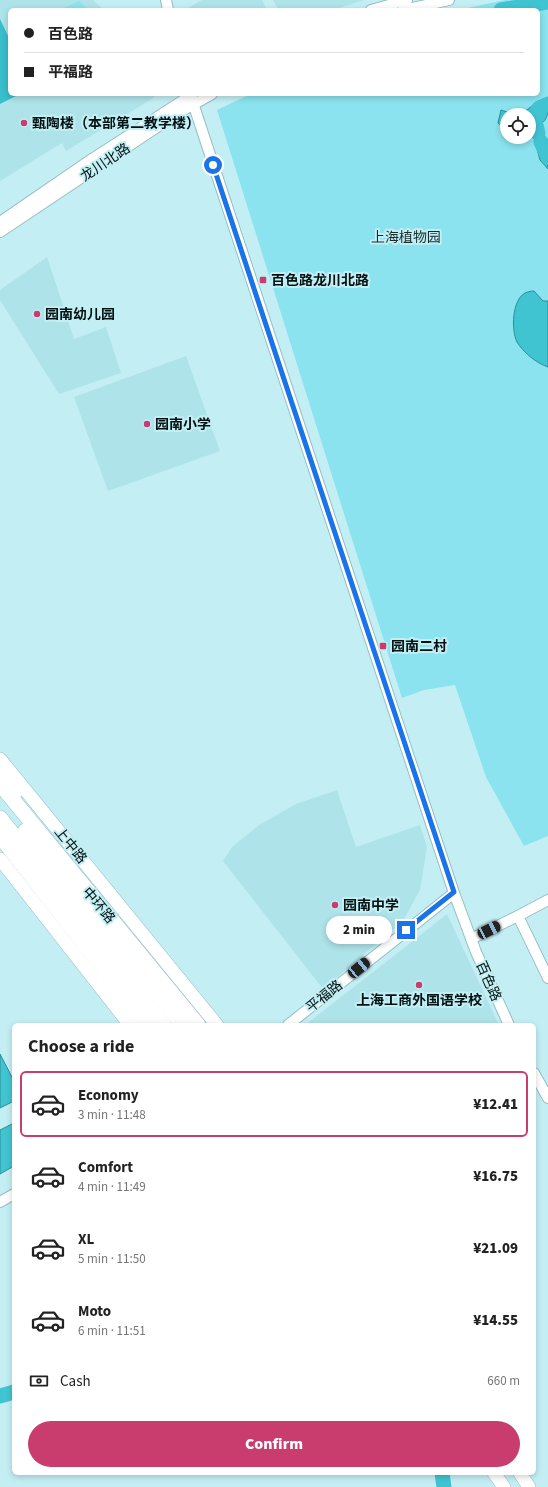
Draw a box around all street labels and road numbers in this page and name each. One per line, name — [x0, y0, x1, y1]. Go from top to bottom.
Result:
street label: 龙川北路 — [77, 139, 134, 187]
street label: 上中路 — [49, 823, 91, 868]
street label: 中环路 — [77, 883, 119, 928]
street label: 百色路 — [470, 958, 506, 1005]
street label: 平福路 — [302, 976, 347, 1018]

